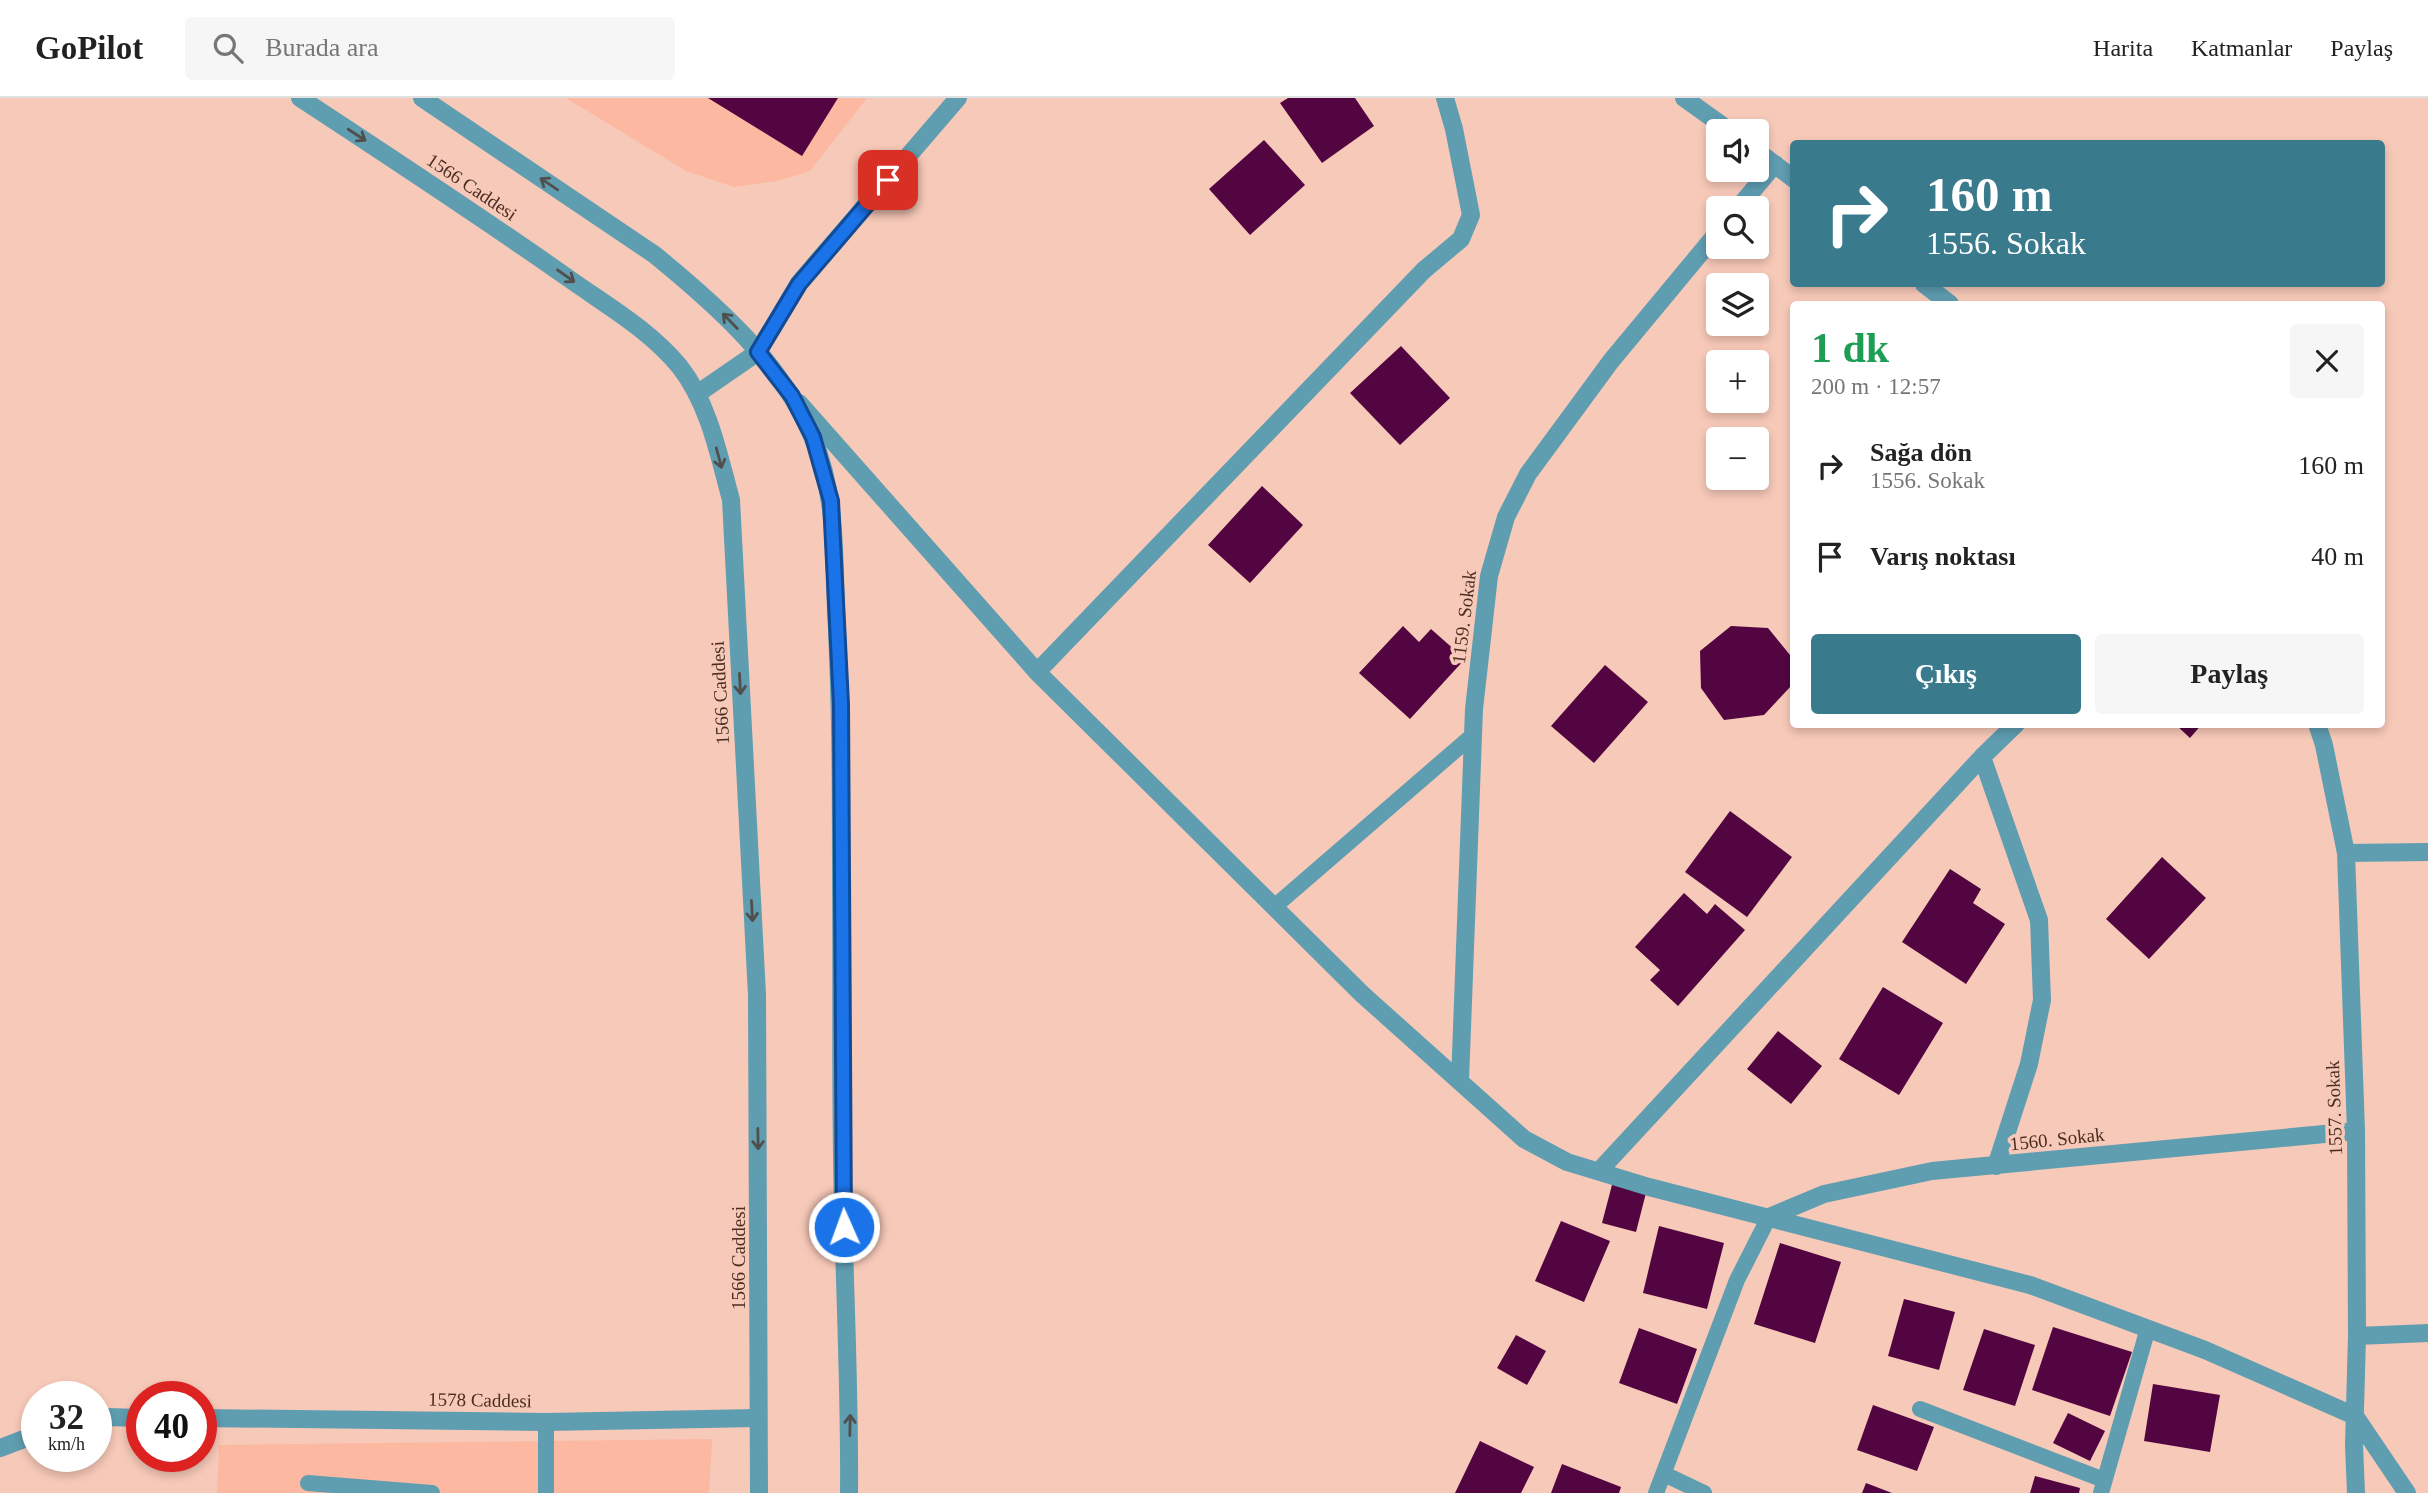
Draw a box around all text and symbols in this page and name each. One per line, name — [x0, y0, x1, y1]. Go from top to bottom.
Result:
search box — [185, 17, 675, 80]
icon: search — [209, 29, 247, 67]
text: GoPilot — [35, 30, 143, 66]
text: Burada ara — [265, 33, 378, 62]
text: Harita — [2093, 35, 2153, 61]
text: Katmanlar — [2191, 35, 2292, 61]
text: Paylaş — [2330, 35, 2393, 61]
map controls — [1706, 119, 1769, 490]
button: sound — [1706, 119, 1769, 182]
one-way arrow — [346, 129, 366, 143]
street label: 1566 Caddesi — [423, 149, 521, 225]
pin — [858, 150, 918, 210]
icon: arrive — [869, 161, 907, 199]
text: 160 m — [1926, 167, 2053, 222]
icon: right — [1811, 168, 1902, 259]
one-way arrow — [540, 177, 560, 191]
button: search — [1706, 196, 1769, 259]
text: 1556. Sokak — [1926, 225, 2086, 261]
one-way arrow — [556, 269, 575, 283]
button: layers — [1706, 273, 1769, 336]
one-way arrow — [721, 313, 738, 330]
button: close — [2290, 324, 2364, 398]
text: 1 dk — [1811, 325, 1889, 371]
button: + — [1706, 350, 1769, 413]
text: 200 m · 12:57 — [1811, 374, 1941, 399]
button: − — [1706, 427, 1769, 490]
text: Sağa dön — [1870, 438, 1972, 467]
one-way arrow — [714, 447, 727, 469]
icon: right — [1811, 447, 1849, 485]
text: 160 m — [2298, 451, 2364, 480]
text: 1556. Sokak — [1870, 468, 1985, 493]
icon: arrive — [1811, 538, 1849, 576]
text: Varış noktası — [1870, 542, 2016, 571]
text: 40 m — [2311, 542, 2364, 571]
street label: 1159. Sokak — [1448, 568, 1480, 665]
button: Çıkış — [1811, 634, 2081, 714]
button: Paylaş — [2095, 634, 2364, 714]
street label: 1566 Caddesi — [707, 641, 733, 745]
one-way arrow — [734, 672, 747, 695]
one-way arrow — [746, 900, 759, 923]
street label: 1557. Sokak — [2322, 1060, 2346, 1156]
street label: 1560. Sokak — [2009, 1124, 2106, 1154]
one-way arrow — [751, 1127, 765, 1150]
position arrow — [807, 1190, 881, 1264]
street label: 1566 Caddesi — [728, 1206, 749, 1310]
speed limit sign: 40 — [126, 1381, 217, 1472]
street label: 1578 Caddesi — [428, 1389, 532, 1411]
text: 32 — [49, 1398, 84, 1437]
one-way arrow — [843, 1414, 857, 1437]
text: km/h — [48, 1434, 85, 1454]

